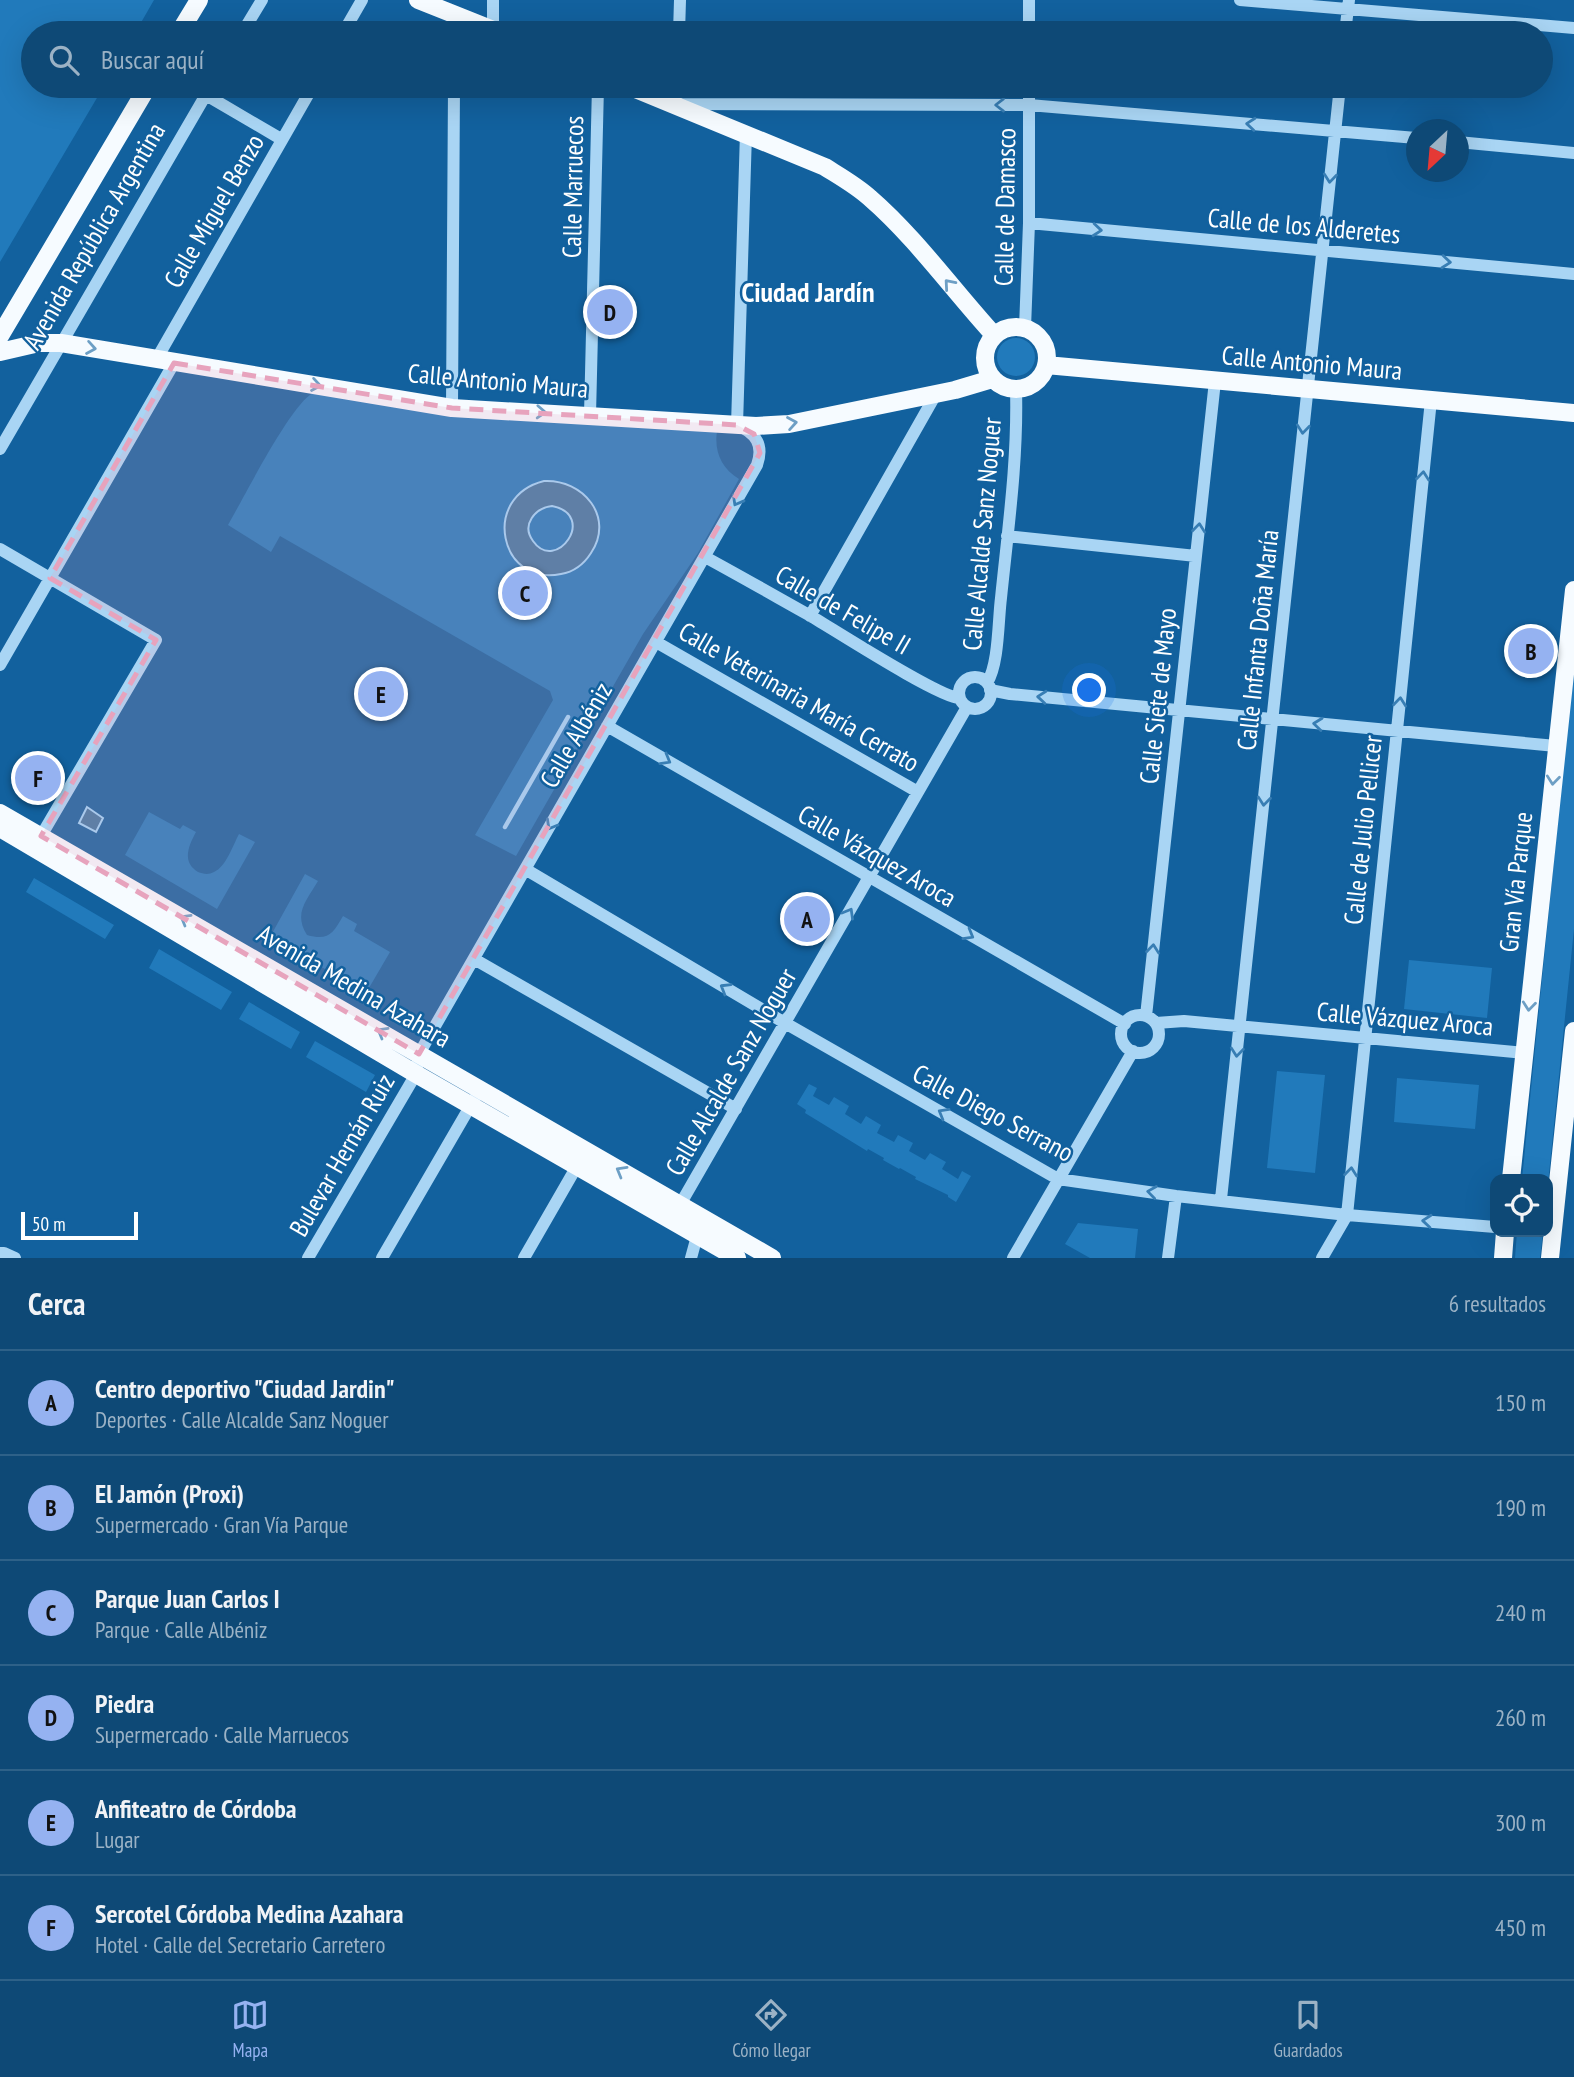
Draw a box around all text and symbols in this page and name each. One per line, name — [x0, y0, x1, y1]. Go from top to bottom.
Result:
search box — [21, 21, 1553, 98]
icon: search — [45, 41, 83, 79]
text: Buscar aquí — [101, 43, 204, 76]
one-way arrow — [994, 97, 1004, 113]
street label: Calle Marruecos — [555, 116, 590, 258]
street label: Avenida República Argentina — [15, 117, 172, 355]
one-way arrow — [1245, 117, 1256, 132]
north arrow — [1406, 119, 1469, 182]
street label: Calle Miguel Benzo — [156, 128, 271, 293]
street label: Calle de Damasco — [987, 128, 1022, 286]
one-way arrow — [1322, 172, 1337, 184]
street label: Calle de los Alderetes — [1206, 201, 1402, 250]
one-way arrow — [1092, 222, 1103, 237]
one-way arrow — [1441, 254, 1452, 269]
district label: Ciudad Jardín — [741, 273, 875, 310]
one-way arrow — [945, 279, 957, 292]
pin: D — [587, 286, 633, 338]
street label: Calle Antonio Maura — [1220, 338, 1404, 387]
one-way arrow — [85, 340, 97, 355]
street label: Calle Antonio Maura — [406, 356, 590, 405]
one-way arrow — [310, 377, 322, 392]
one-way arrow — [536, 405, 547, 420]
one-way arrow — [786, 416, 798, 431]
street label: Calle Alcalde Sanz Noguer — [955, 416, 1008, 652]
one-way arrow — [1296, 423, 1311, 434]
one-way arrow — [1415, 470, 1430, 481]
one-way arrow — [732, 493, 745, 506]
one-way arrow — [1192, 522, 1207, 533]
street label: Calle Infanta Doña María — [1230, 528, 1285, 752]
street label: Calle de Felipe II — [770, 558, 917, 662]
pin: C — [502, 567, 548, 619]
street label: Calle Siete de Mayo — [1132, 606, 1183, 785]
street label: Calle Veterinaria María Cerrato — [673, 614, 926, 779]
pin: B — [1508, 625, 1554, 677]
pin: E — [358, 668, 404, 720]
your location — [1072, 673, 1106, 707]
street label: Calle Albéniz — [532, 676, 619, 793]
one-way arrow — [1037, 690, 1048, 705]
one-way arrow — [1392, 696, 1407, 708]
one-way arrow — [1312, 716, 1323, 731]
street label: Calle de Julio Pellicer — [1336, 734, 1389, 926]
pin: F — [15, 752, 61, 804]
one-way arrow — [659, 752, 672, 765]
one-way arrow — [1546, 774, 1561, 785]
one-way arrow — [1256, 795, 1271, 807]
street label: Calle Vázquez Aroca — [792, 797, 962, 914]
street label: Gran Vía Parque — [1492, 810, 1539, 954]
one-way arrow — [546, 818, 559, 831]
pin: A — [784, 893, 830, 945]
one-way arrow — [841, 907, 854, 920]
one-way arrow — [179, 914, 192, 927]
street label: Avenida Medina Azahara — [251, 917, 457, 1054]
one-way arrow — [962, 927, 974, 940]
one-way arrow — [1146, 943, 1161, 954]
street label: Calle Alcalde Sanz Noguer — [658, 962, 803, 1181]
one-way arrow — [719, 983, 732, 996]
street label: Calle Vázquez Aroca — [1315, 994, 1495, 1043]
one-way arrow — [1522, 1000, 1537, 1012]
one-way arrow — [376, 1027, 389, 1040]
one-way arrow — [1230, 1046, 1245, 1057]
street label: Calle Diego Serrano — [907, 1056, 1079, 1169]
street label: Bulevar Hernán Ruiz — [282, 1068, 401, 1242]
one-way arrow — [938, 1108, 951, 1121]
one-way arrow — [616, 1166, 629, 1179]
one-way arrow — [1343, 1166, 1358, 1177]
map controls — [1490, 1174, 1553, 1237]
button: locate — [1490, 1174, 1553, 1237]
one-way arrow — [1146, 1185, 1158, 1200]
scale bar — [21, 1209, 138, 1241]
text: 50 m — [32, 1212, 66, 1236]
one-way arrow — [1421, 1214, 1432, 1229]
text: Cerca — [28, 1284, 85, 1323]
text: 6 resultados — [1449, 1289, 1546, 1318]
text: Centro deportivo "Ciudad Jardin" — [95, 1372, 395, 1405]
text: A — [45, 1388, 57, 1417]
text: 150 m — [1495, 1388, 1546, 1417]
text: Deportes · Calle Alcalde Sanz Noguer — [95, 1405, 388, 1434]
text: El Jamón (Proxi) — [95, 1477, 244, 1510]
text: B — [45, 1493, 57, 1522]
text: 190 m — [1495, 1493, 1546, 1522]
text: Supermercado · Gran Vía Parque — [95, 1510, 348, 1539]
text: Parque Juan Carlos I — [95, 1582, 280, 1615]
text: C — [46, 1598, 56, 1627]
text: 240 m — [1495, 1598, 1546, 1627]
text: Parque · Calle Albéniz — [95, 1615, 267, 1644]
text: Piedra — [95, 1687, 154, 1720]
text: D — [45, 1703, 57, 1732]
text: 260 m — [1495, 1703, 1546, 1732]
text: Supermercado · Calle Marruecos — [95, 1720, 349, 1749]
text: Anfiteatro de Córdoba — [95, 1792, 297, 1825]
text: E — [46, 1808, 56, 1837]
text: 300 m — [1495, 1808, 1546, 1837]
text: Lugar — [95, 1825, 140, 1854]
text: Sercotel Córdoba Medina Azahara — [95, 1897, 404, 1930]
text: F — [46, 1913, 56, 1942]
text: 450 m — [1495, 1913, 1546, 1942]
text: Hotel · Calle del Secretario Carretero — [95, 1930, 385, 1959]
tab: Mapa — [231, 1996, 269, 2062]
tab: Cómo llegar — [732, 1996, 811, 2062]
tab: Guardados — [1274, 1996, 1343, 2062]

